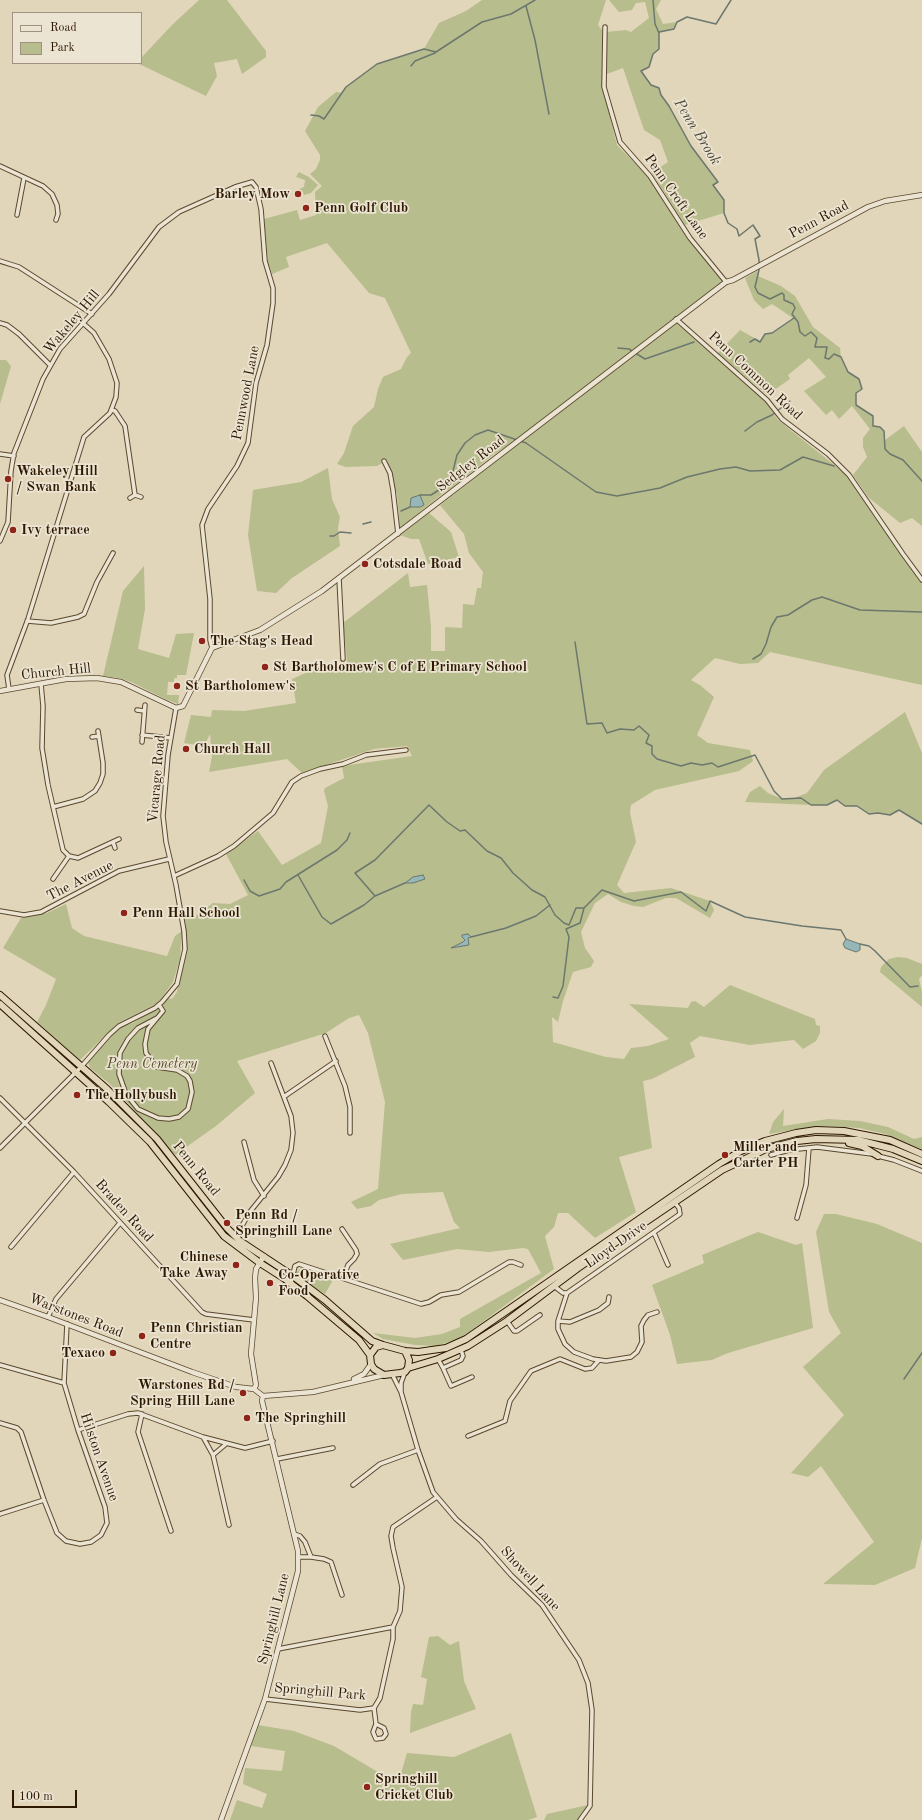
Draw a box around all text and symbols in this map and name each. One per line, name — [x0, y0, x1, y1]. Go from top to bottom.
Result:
legend — [12, 12, 142, 64]
text: Road — [50, 22, 77, 34]
text: Park — [50, 42, 75, 54]
water label: Penn Brook — [669, 95, 725, 169]
street label: Penn Croft Lane — [640, 151, 712, 243]
place label: Barley Mow — [215, 186, 290, 202]
marker: Barley Mow — [293, 189, 303, 199]
street label: Penn Road — [786, 197, 852, 243]
place label: Penn Golf Club — [314, 200, 408, 216]
marker: Penn Golf Club — [301, 203, 311, 213]
street label: Wakeley Hill — [40, 287, 104, 357]
street label: Penn Common Road — [704, 328, 806, 424]
street label: Pennwood Lane — [229, 344, 263, 442]
street label: Sedgley Road — [433, 432, 509, 496]
place label: Wakeley Hill / Swan Bank — [16, 463, 98, 496]
marker: Wakeley Hill / Swan Bank — [3, 474, 13, 484]
place label: Ivy terrace — [21, 522, 90, 538]
marker: Ivy terrace — [8, 525, 18, 535]
place label: Cotsdale Road — [373, 556, 462, 572]
marker: Cotsdale Road — [360, 559, 370, 569]
place label: The Stag's Head — [210, 633, 313, 649]
marker: The Stag's Head — [197, 636, 207, 646]
place label: St Bartholomew's C of E Primary School — [273, 659, 527, 675]
street label: Church Hill — [20, 660, 92, 684]
marker: St Bartholomew's C of E Primary School — [260, 662, 270, 672]
place label: St Bartholomew's — [185, 678, 295, 694]
marker: St Bartholomew's — [172, 681, 182, 691]
street label: Vicarage Road — [145, 734, 169, 824]
place label: Church Hall — [194, 741, 270, 757]
marker: Church Hall — [181, 744, 191, 754]
street label: The Avenue — [44, 857, 116, 905]
place label: Penn Hall School — [132, 905, 240, 921]
marker: Penn Hall School — [119, 908, 129, 918]
park label: Penn Cemetery — [107, 1056, 197, 1072]
place label: The Hollybush — [85, 1087, 177, 1103]
marker: The Hollybush — [72, 1090, 82, 1100]
street label: Penn Road — [169, 1138, 223, 1200]
place label: Miller and Carter PH — [733, 1139, 798, 1172]
marker: Miller and Carter PH — [720, 1150, 730, 1160]
street label: Braden Road — [91, 1176, 157, 1246]
place label: Penn Rd / Springhill Lane — [235, 1207, 332, 1240]
marker: Penn Rd / Springhill Lane — [222, 1218, 232, 1228]
street label: Lloyd Drive — [582, 1218, 650, 1272]
place label: Chinese Take Away — [160, 1249, 228, 1282]
marker: Chinese Take Away — [231, 1260, 241, 1270]
place label: Co-Operative Food — [278, 1267, 359, 1300]
marker: Co-Operative Food — [265, 1278, 275, 1288]
street label: Warstones Road — [26, 1290, 126, 1342]
place label: Penn Christian Centre — [150, 1320, 243, 1352]
marker: Penn Christian Centre — [137, 1331, 147, 1341]
place label: Texaco — [61, 1345, 105, 1361]
marker: Texaco — [108, 1348, 118, 1358]
place label: Warstones Rd / Spring Hill Lane — [130, 1377, 235, 1410]
marker: Warstones Rd / Spring Hill Lane — [238, 1388, 248, 1398]
place label: The Springhill — [255, 1410, 346, 1426]
street label: Hilston Avenue — [76, 1411, 122, 1503]
marker: The Springhill — [242, 1413, 252, 1423]
street label: Showell Lane — [497, 1543, 563, 1615]
street label: Springhill Lane — [255, 1571, 293, 1667]
street label: Springhill Park — [273, 1680, 367, 1704]
place label: Springhill Cricket Club — [375, 1771, 453, 1804]
scale bar — [14, 1782, 79, 1808]
marker: Springhill Cricket Club — [362, 1782, 372, 1792]
text: 100 m — [19, 1791, 53, 1803]

